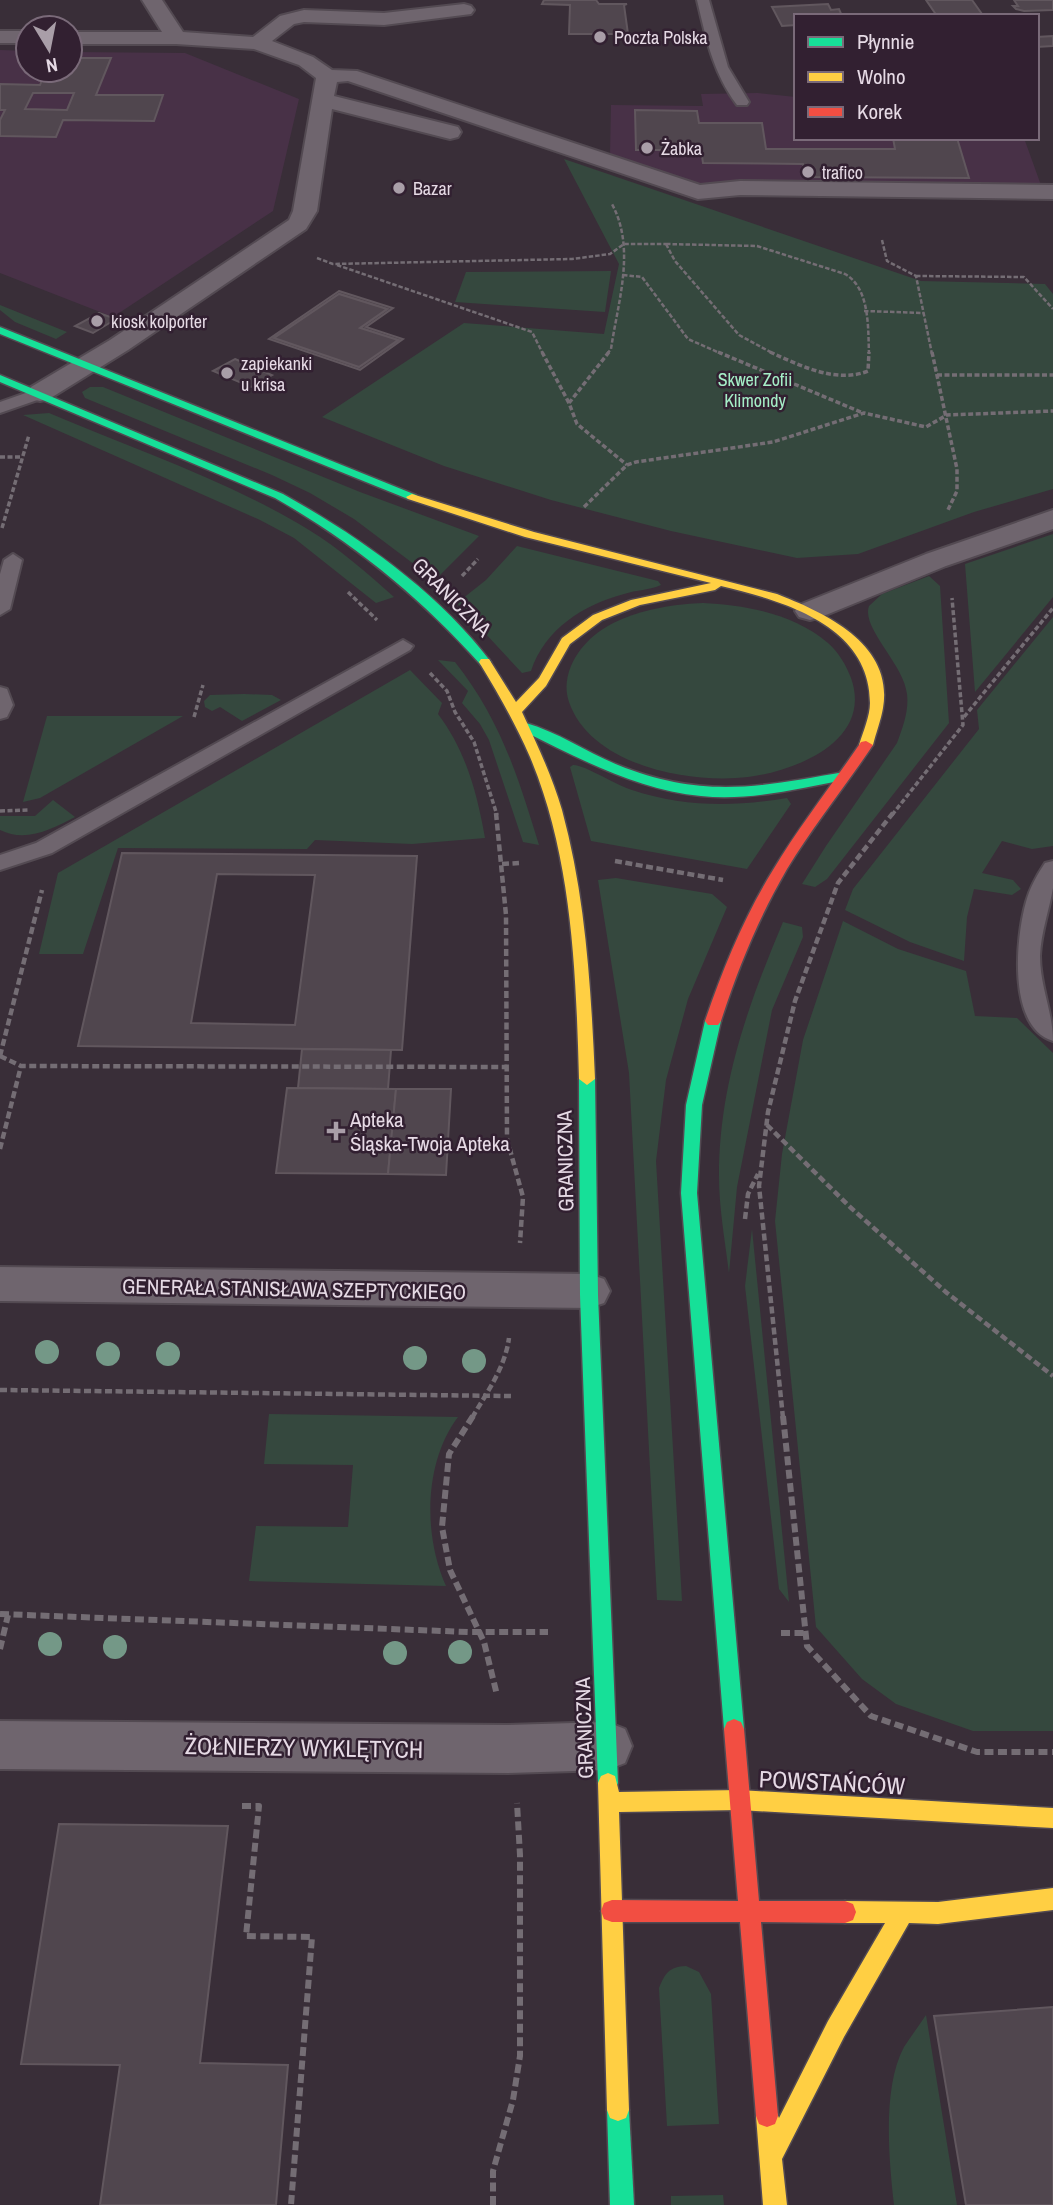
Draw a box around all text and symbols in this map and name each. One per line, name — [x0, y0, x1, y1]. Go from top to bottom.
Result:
north arrow — [14, 14, 84, 84]
legend — [794, 14, 1039, 140]
place label: Poczta Polska — [614, 25, 708, 50]
text: Płynnie — [857, 27, 914, 56]
marker: Poczta Polska — [592, 29, 608, 45]
text: N — [44, 52, 60, 80]
text: Wolno — [857, 62, 906, 91]
text: Korek — [857, 97, 902, 126]
place label: Żabka — [661, 136, 702, 161]
marker: Żabka — [639, 140, 655, 156]
place label: trafico — [822, 160, 863, 185]
marker: trafico — [800, 164, 816, 180]
place label: Bazar — [413, 176, 452, 201]
marker: Bazar — [391, 180, 407, 196]
place label: kiosk kolporter — [111, 309, 207, 334]
marker: kiosk kolporter — [89, 313, 105, 329]
place label: zapiekanki u krisa — [241, 351, 312, 397]
marker: zapiekanki u krisa — [219, 365, 235, 381]
park label: Skwer Zofii Klimondy — [718, 367, 792, 413]
street label: GRANICZNA — [406, 551, 498, 643]
place label: Apteka Śląska-Twoja Apteka — [349, 1105, 510, 1158]
street label: GRANICZNA — [550, 1110, 580, 1212]
marker: Apteka Śląska-Twoja Apteka — [328, 1123, 344, 1139]
street label: GENERAŁA STANISŁAWA SZEPTYCKIEGO — [122, 1272, 466, 1306]
street label: GRANICZNA — [568, 1676, 600, 1779]
street label: ŻOŁNIERZY WYKLĘTYCH — [185, 1729, 423, 1765]
street label: POWSTAŃCÓW — [758, 1762, 906, 1802]

